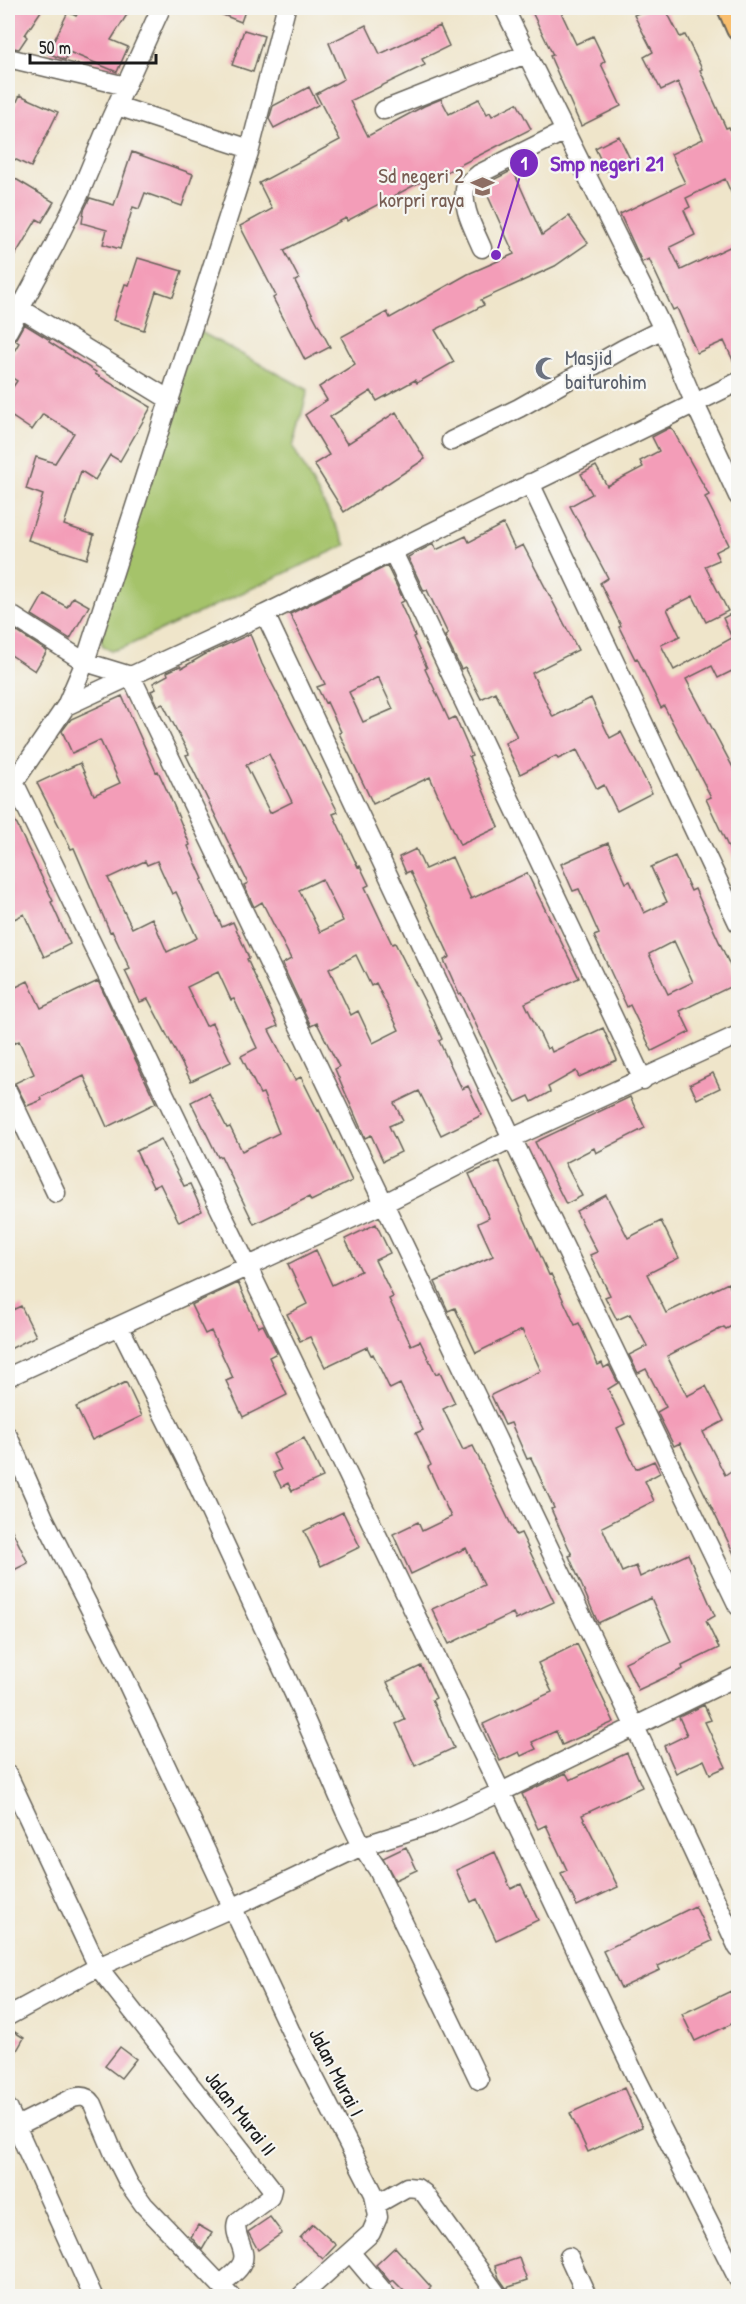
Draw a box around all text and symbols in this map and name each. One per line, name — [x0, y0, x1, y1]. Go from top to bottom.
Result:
scale bar — [30, 27, 156, 65]
text: 50 m — [39, 35, 71, 60]
callout: Smp negeri 21 — [509, 143, 676, 183]
text: Smp negeri 21 — [550, 148, 664, 179]
text: 1 — [521, 151, 528, 176]
place label: Sd negeri 2 korpri raya — [378, 161, 464, 214]
school or university icon: Sd negeri 2 korpri raya — [469, 174, 495, 200]
place label: Masjid baiturohim — [565, 343, 647, 396]
mosque icon: Masjid baiturohim — [534, 356, 560, 382]
street label: Jalan Murai I — [302, 2023, 372, 2121]
street label: Jalan Murai II — [199, 2064, 283, 2162]

